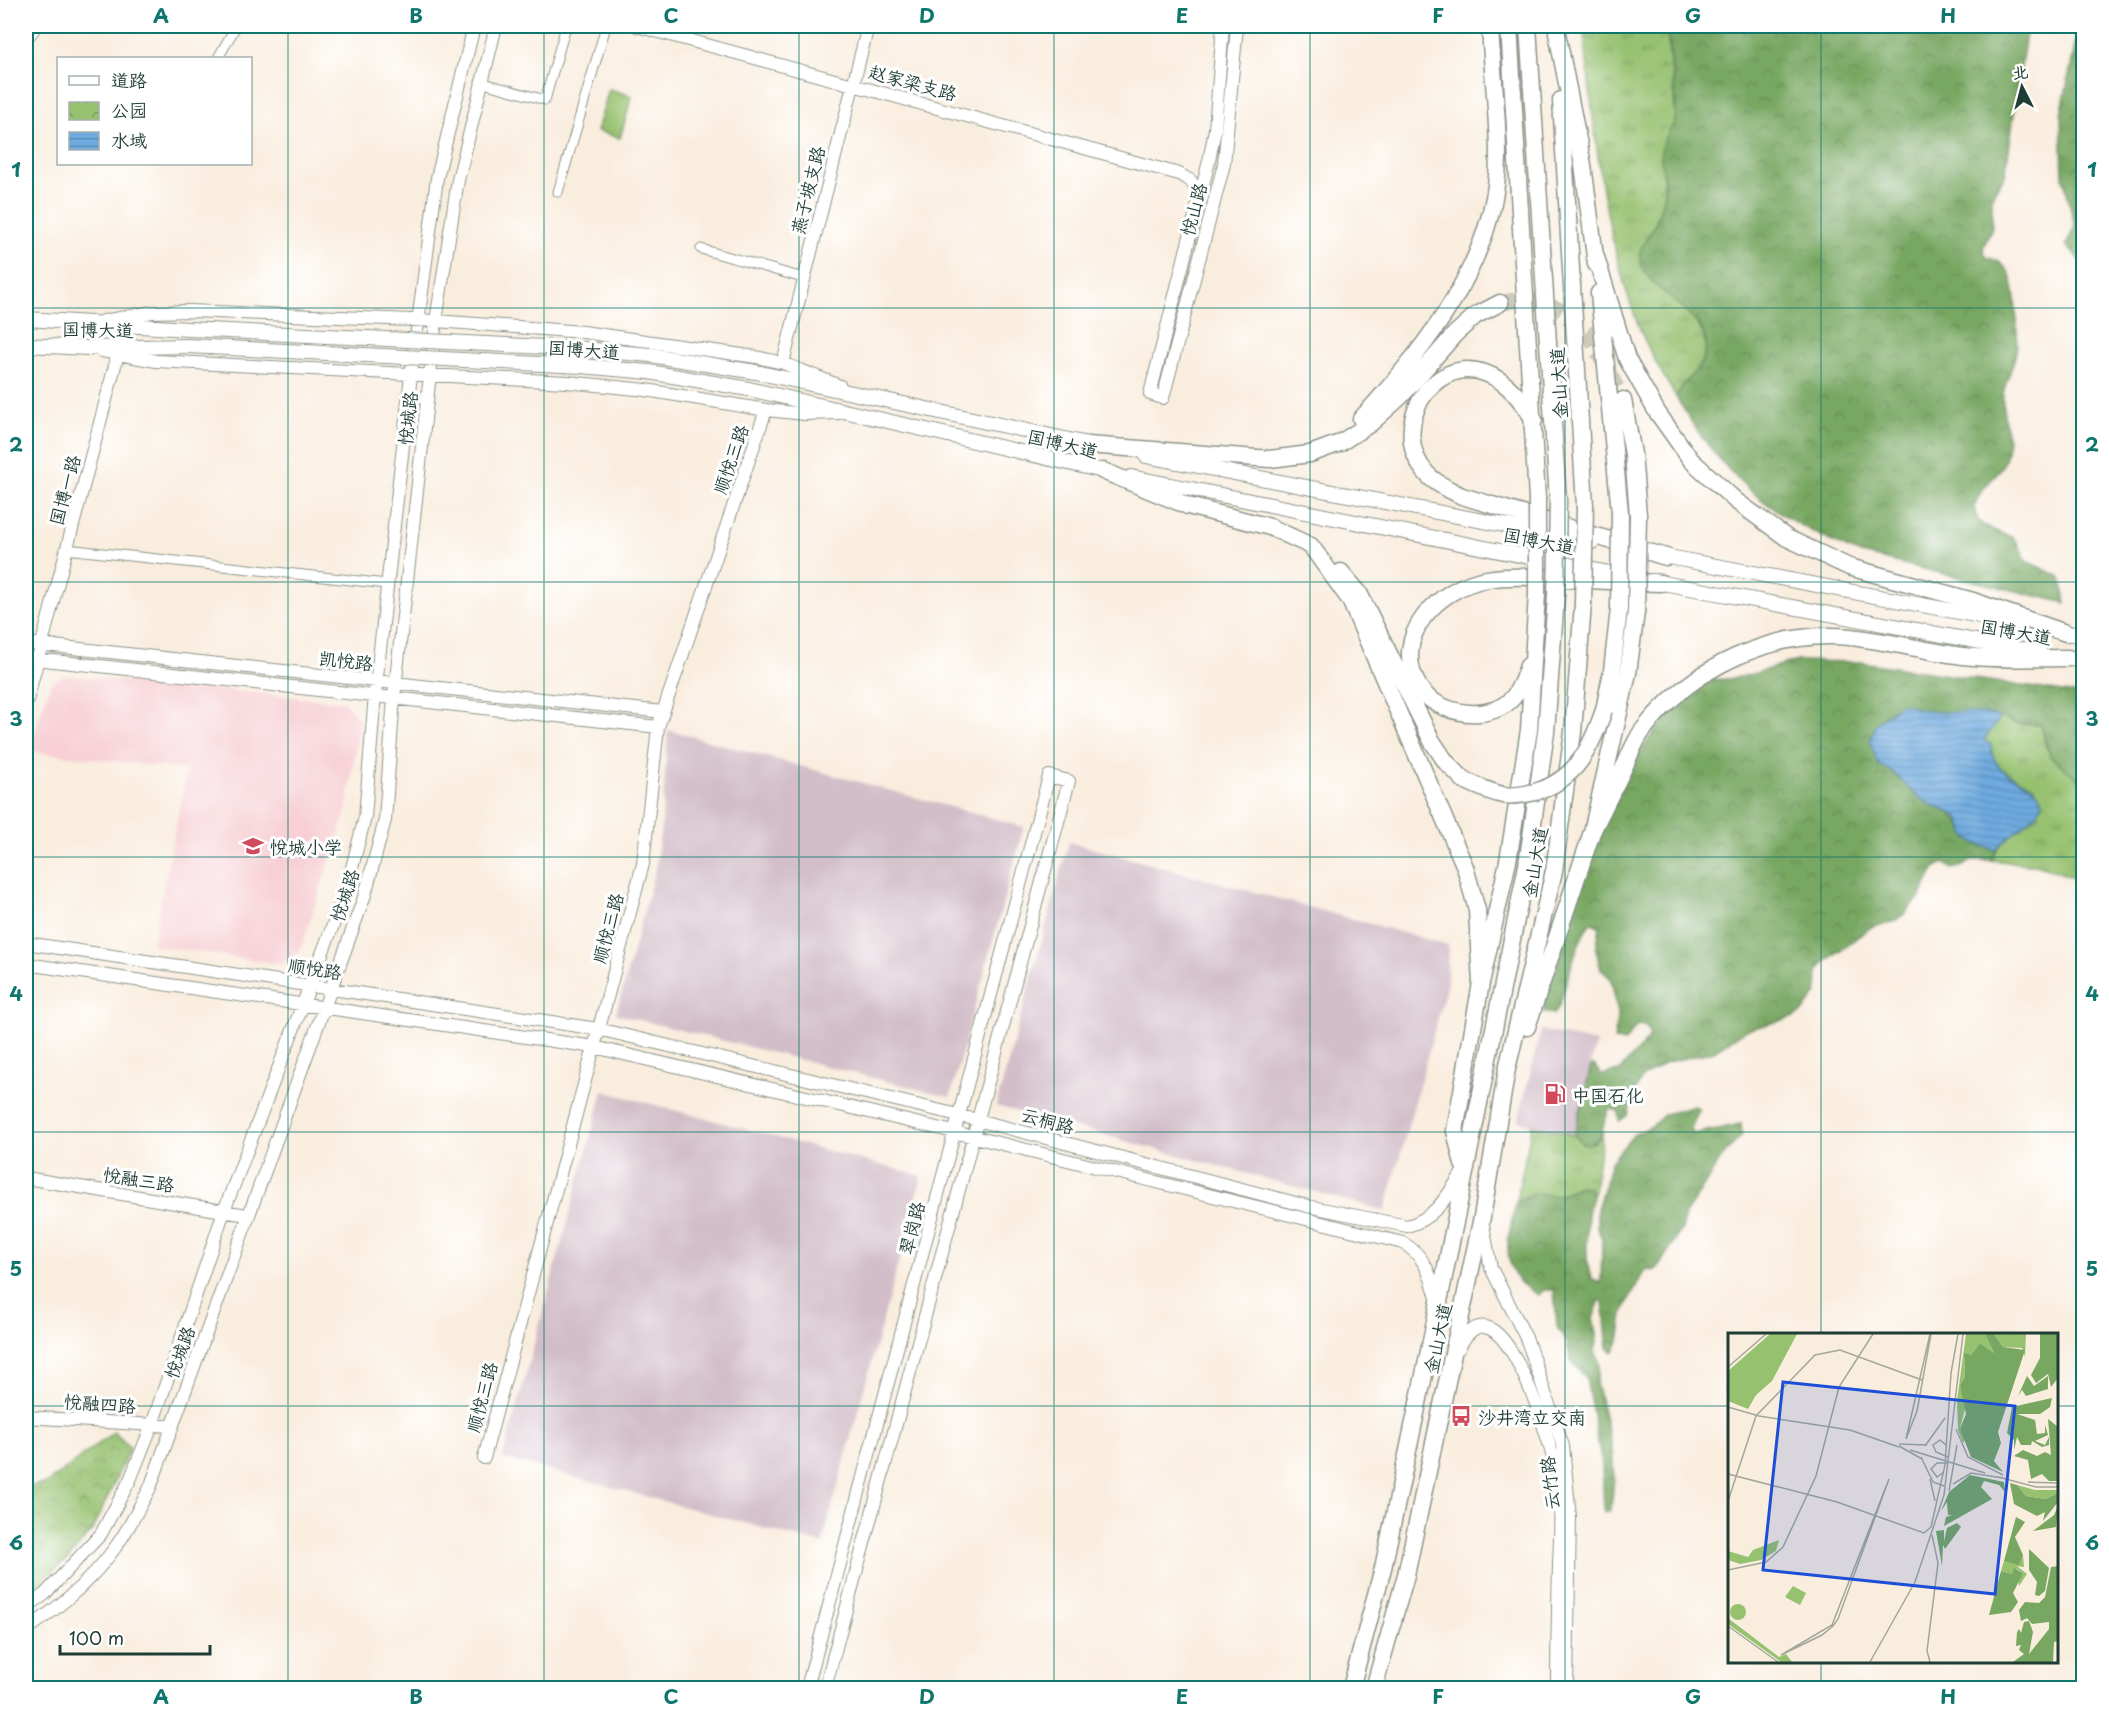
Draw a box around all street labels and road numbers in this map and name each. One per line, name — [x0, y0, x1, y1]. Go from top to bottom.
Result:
street label: 赵家梁支路 — [866, 57, 960, 107]
street label: 燕子坡支路 — [783, 143, 831, 237]
street label: 悦山路 — [1173, 179, 1213, 239]
street label: 国博大道 — [62, 315, 134, 343]
street label: 国博大道 — [547, 333, 621, 365]
street label: 金山大道 — [1543, 346, 1573, 420]
street label: 悦城路 — [391, 390, 423, 446]
street label: 顺悦三路 — [706, 421, 754, 497]
street label: 国博大道 — [1025, 422, 1101, 464]
street label: 国博一路 — [42, 452, 86, 528]
street label: 国博大道 — [1501, 520, 1577, 560]
street label: 国博大道 — [1978, 611, 2054, 651]
street label: 凯悦路 — [318, 644, 374, 676]
street label: 金山大道 — [1514, 824, 1554, 900]
street label: 悦城路 — [323, 865, 365, 925]
street label: 顺悦三路 — [585, 890, 629, 966]
street label: 顺悦路 — [286, 950, 344, 986]
street label: 云桐路 — [1018, 1100, 1078, 1140]
street label: 悦融三路 — [101, 1160, 177, 1198]
street label: 翠岗路 — [891, 1199, 931, 1257]
street label: 金山大道 — [1416, 1300, 1458, 1376]
street label: 悦城路 — [157, 1322, 201, 1382]
street label: 顺悦三路 — [459, 1359, 503, 1435]
street label: 悦融四路 — [63, 1387, 137, 1419]
street label: 云竹路 — [1533, 1455, 1565, 1511]

